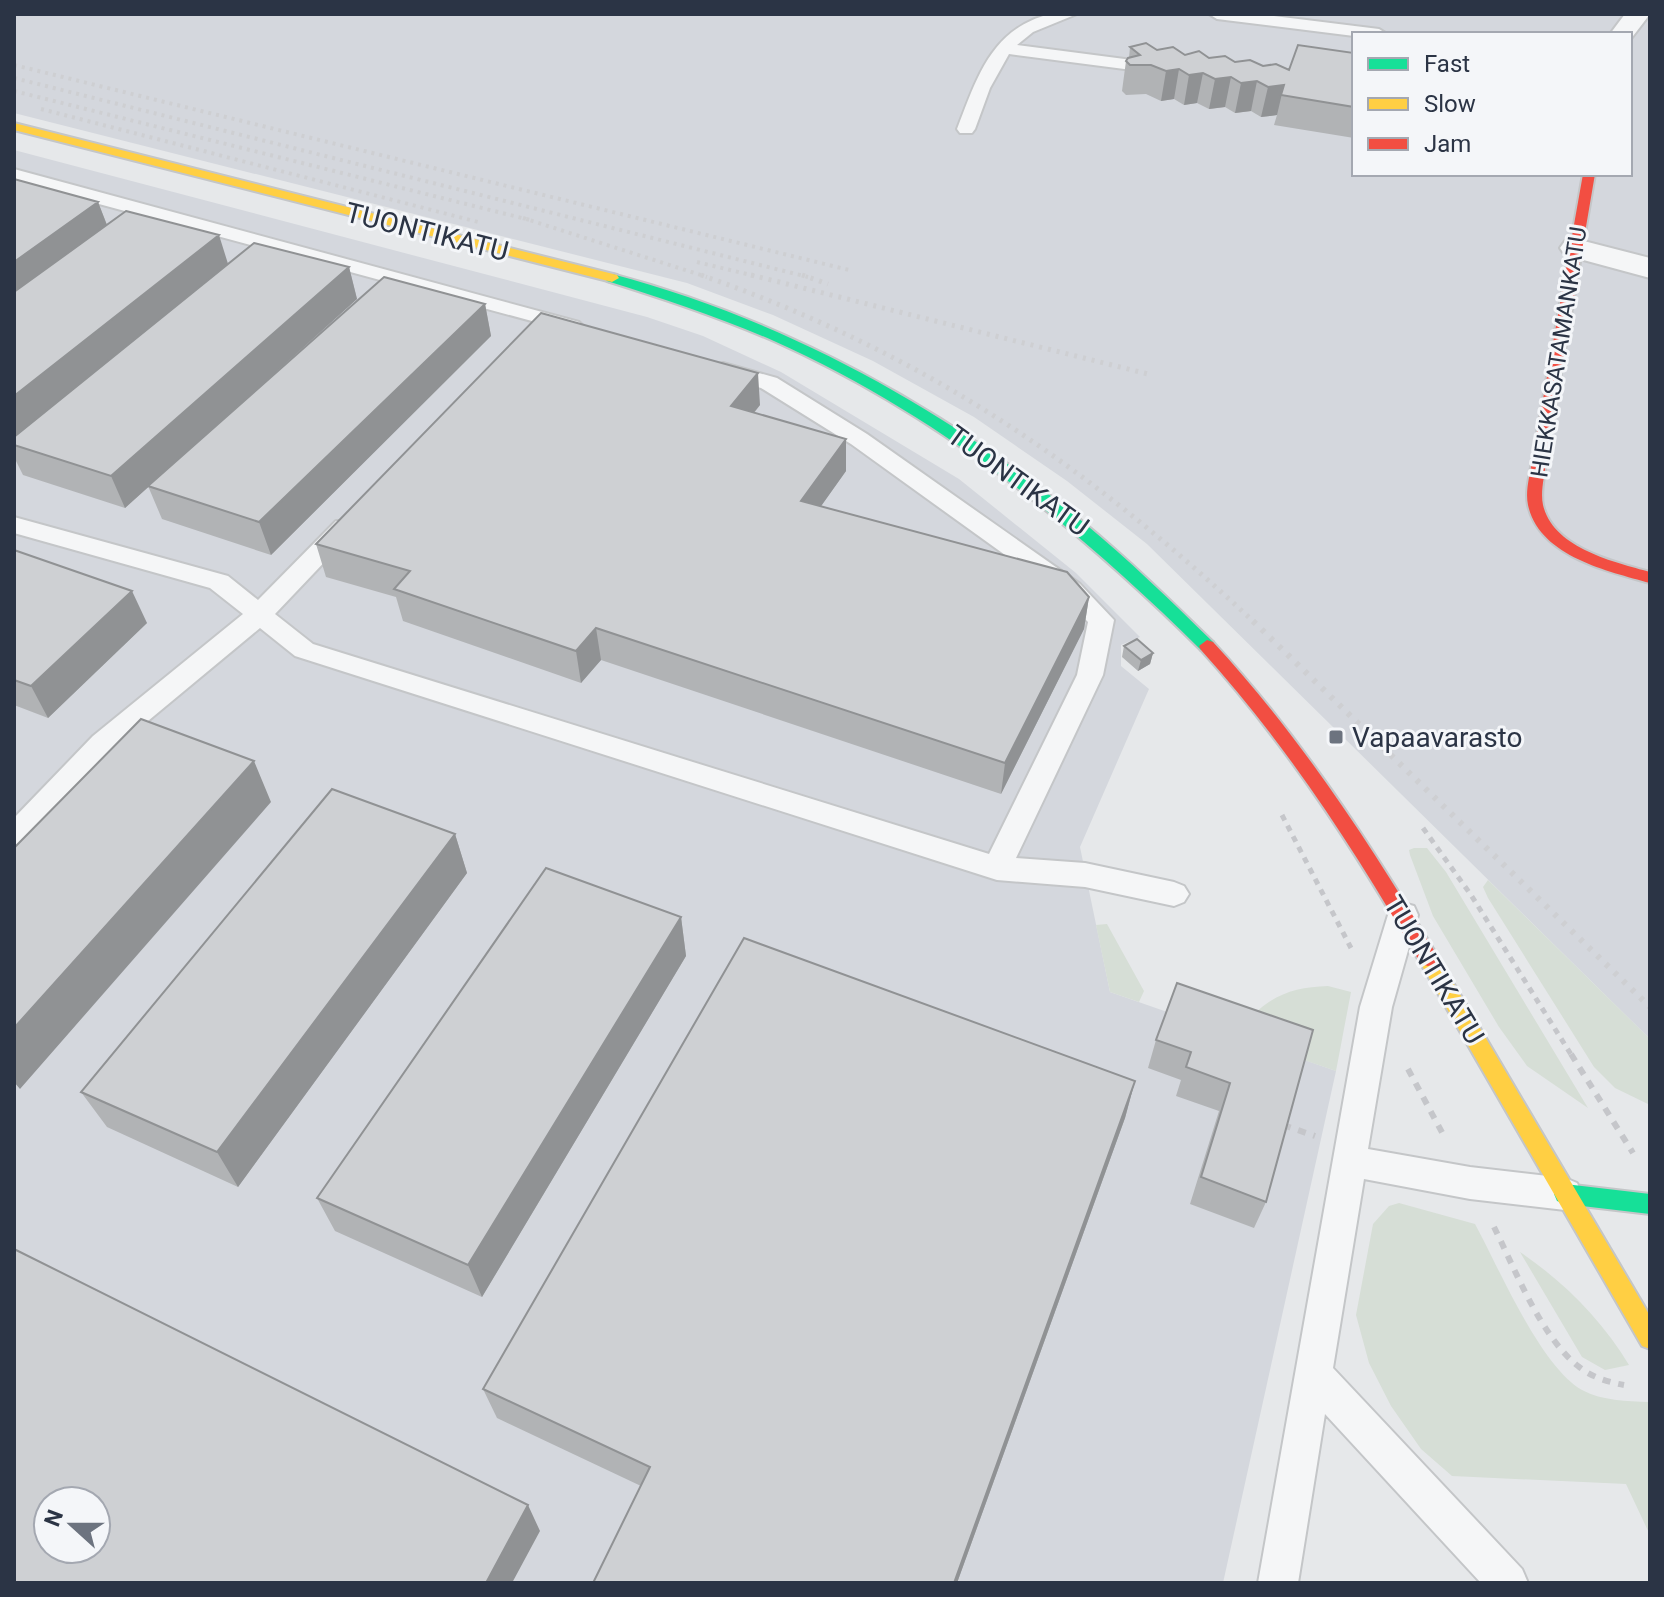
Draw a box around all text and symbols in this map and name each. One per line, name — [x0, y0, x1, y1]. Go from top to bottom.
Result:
legend — [1352, 32, 1632, 176]
text: Fast — [1424, 50, 1470, 78]
text: Slow — [1424, 90, 1476, 118]
text: Jam — [1424, 130, 1471, 158]
street label: TUONTIKATU — [342, 196, 512, 268]
street label: HIEKKASATAMANKATU — [1525, 225, 1593, 479]
street label: TUONTIKATU — [941, 419, 1095, 543]
place label: Vapaavarasto — [1352, 721, 1522, 754]
marker: Vapaavarasto — [1327, 728, 1345, 746]
street label: TUONTIKATU — [1377, 890, 1491, 1050]
north arrow — [32, 1485, 112, 1565]
text: N — [39, 1506, 68, 1530]

